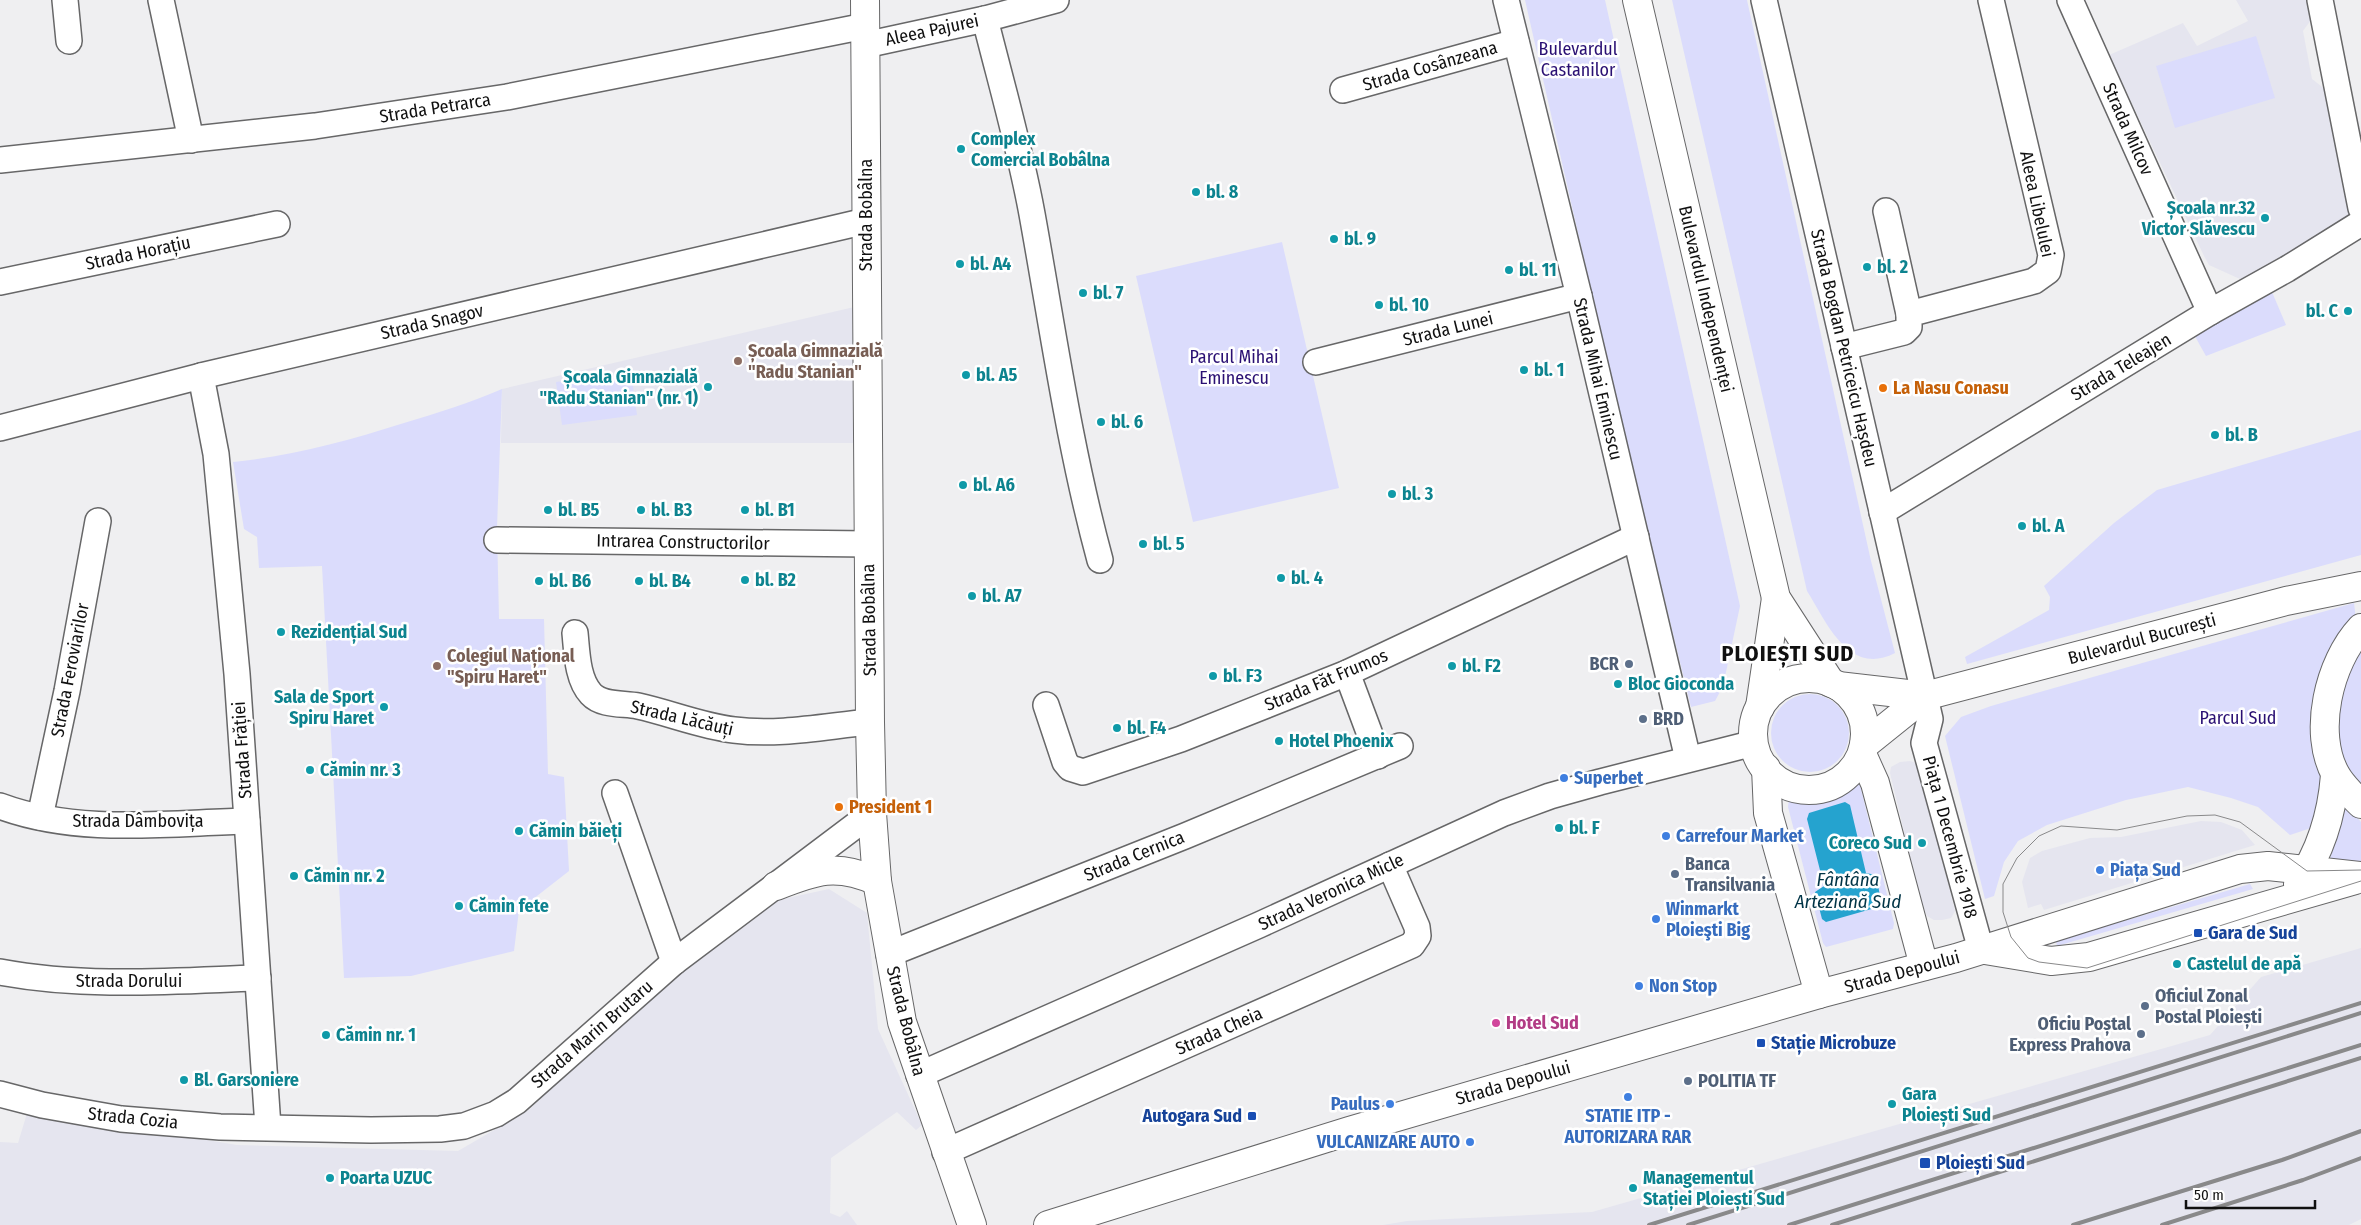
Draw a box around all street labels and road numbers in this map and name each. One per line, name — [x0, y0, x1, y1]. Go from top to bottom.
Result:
street label: Aleea Pajurei — [883, 9, 981, 51]
street label: Strada Cosânzeana — [1360, 36, 1500, 96]
street label: Strada Milcov — [2098, 79, 2158, 179]
street label: Strada Petrarca — [378, 88, 492, 128]
street label: Aleea Libelulei — [2015, 149, 2059, 259]
street label: Strada Bobâlna — [855, 159, 877, 271]
street label: Bulevardul Independenței — [1674, 204, 1738, 394]
street label: Strada Bogdan Petriceicu Hașdeu — [1806, 227, 1882, 469]
street label: Strada Horațiu — [83, 231, 193, 275]
street label: Strada Mihai Eminescu — [1569, 296, 1627, 462]
street label: Strada Snagov — [379, 300, 485, 344]
street label: Strada Lunei — [1401, 307, 1495, 351]
street label: Strada Teleajen — [2067, 328, 2175, 406]
street label: Intrarea Constructorilor — [596, 529, 771, 555]
street label: Strada Bobâlna — [857, 563, 881, 676]
street label: Strada Feroviarilor — [46, 600, 94, 739]
street label: Bulevardul București — [2066, 609, 2218, 669]
street label: Strada Făt Frumos — [1261, 644, 1391, 716]
street label: Strada Lăcăuți — [628, 695, 736, 741]
street label: Strada Frăției — [228, 700, 256, 800]
street label: Piața 1 Decembrie 1918 — [1918, 753, 1982, 921]
street label: Strada Dâmbovița — [72, 810, 204, 832]
street label: Strada Cernica — [1081, 826, 1188, 886]
street label: Strada Veronica Micle — [1255, 849, 1407, 935]
street label: Strada Depoului — [1842, 946, 1962, 998]
street label: Strada Bobâlna — [882, 964, 930, 1078]
street label: Strada Dorului — [76, 970, 182, 992]
street label: Strada Marin Brutaru — [527, 975, 657, 1093]
street label: Strada Cheia — [1172, 1002, 1266, 1060]
street label: Strada Depoului — [1453, 1056, 1573, 1110]
street label: Strada Cozia — [87, 1102, 179, 1134]

